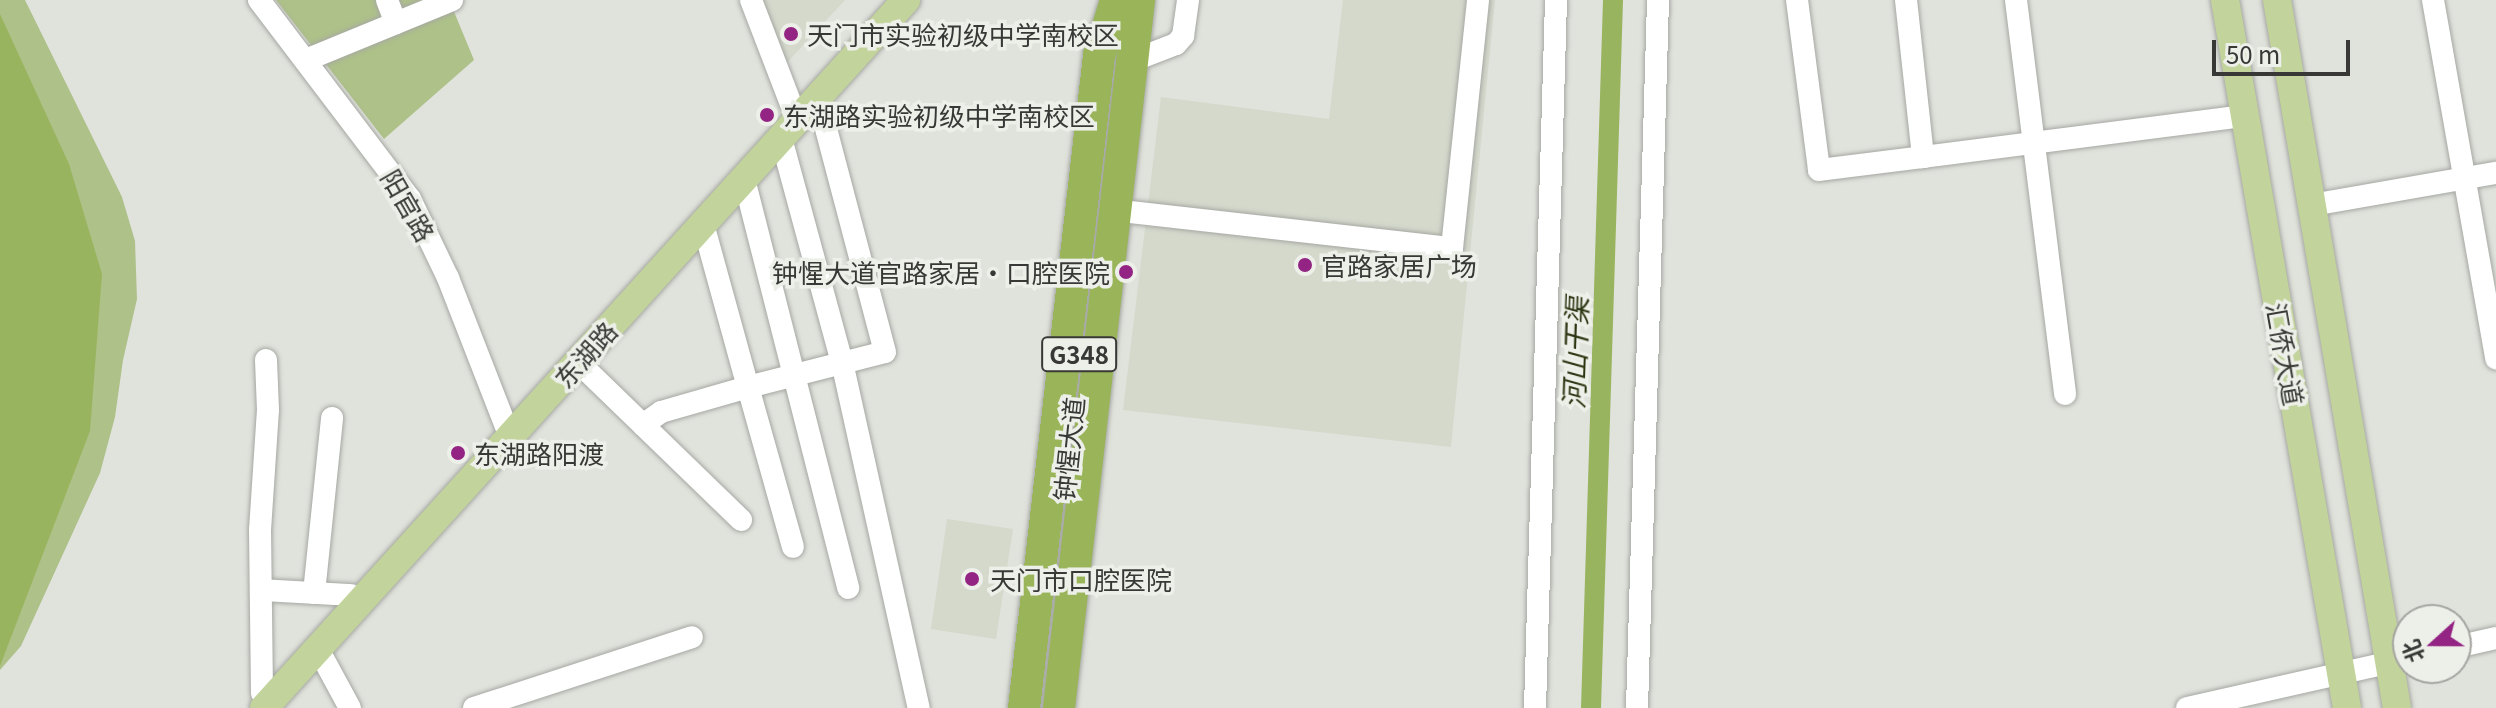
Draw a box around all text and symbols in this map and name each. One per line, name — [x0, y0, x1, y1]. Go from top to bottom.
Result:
place label: 天门市实验初级中学南校区 — [807, 18, 1119, 50]
scale bar — [2216, 24, 2354, 74]
marker: 天门市实验初级中学南校区 — [782, 25, 800, 43]
text: 50 m — [2226, 36, 2280, 71]
place label: 东湖路实验初级中学南校区 — [783, 99, 1095, 131]
marker: 东湖路实验初级中学南校区 — [758, 106, 776, 124]
street label: 阳官路 — [376, 163, 442, 247]
place label: 官路家居广场 — [1321, 249, 1477, 281]
place label: 钟惺大道官路家居·口腔医院 — [772, 256, 1110, 288]
marker: 官路家居广场 — [1296, 256, 1314, 274]
marker: 钟惺大道官路家居·口腔医院 — [1117, 263, 1135, 281]
water label: 河山干渠 — [1555, 296, 1593, 410]
street label: 汇侨大道 — [2262, 300, 2310, 408]
street label: 东湖路 — [547, 315, 623, 393]
road number: G348 — [1041, 334, 1117, 374]
street label: 钟惺大道 — [1047, 396, 1089, 502]
place label: 东湖路阳渡 — [474, 437, 604, 469]
marker: 东湖路阳渡 — [449, 444, 467, 462]
place label: 天门市口腔医院 — [990, 563, 1172, 595]
marker: 天门市口腔医院 — [961, 568, 983, 590]
north arrow — [2392, 604, 2472, 684]
text: 北 — [2393, 636, 2430, 668]

